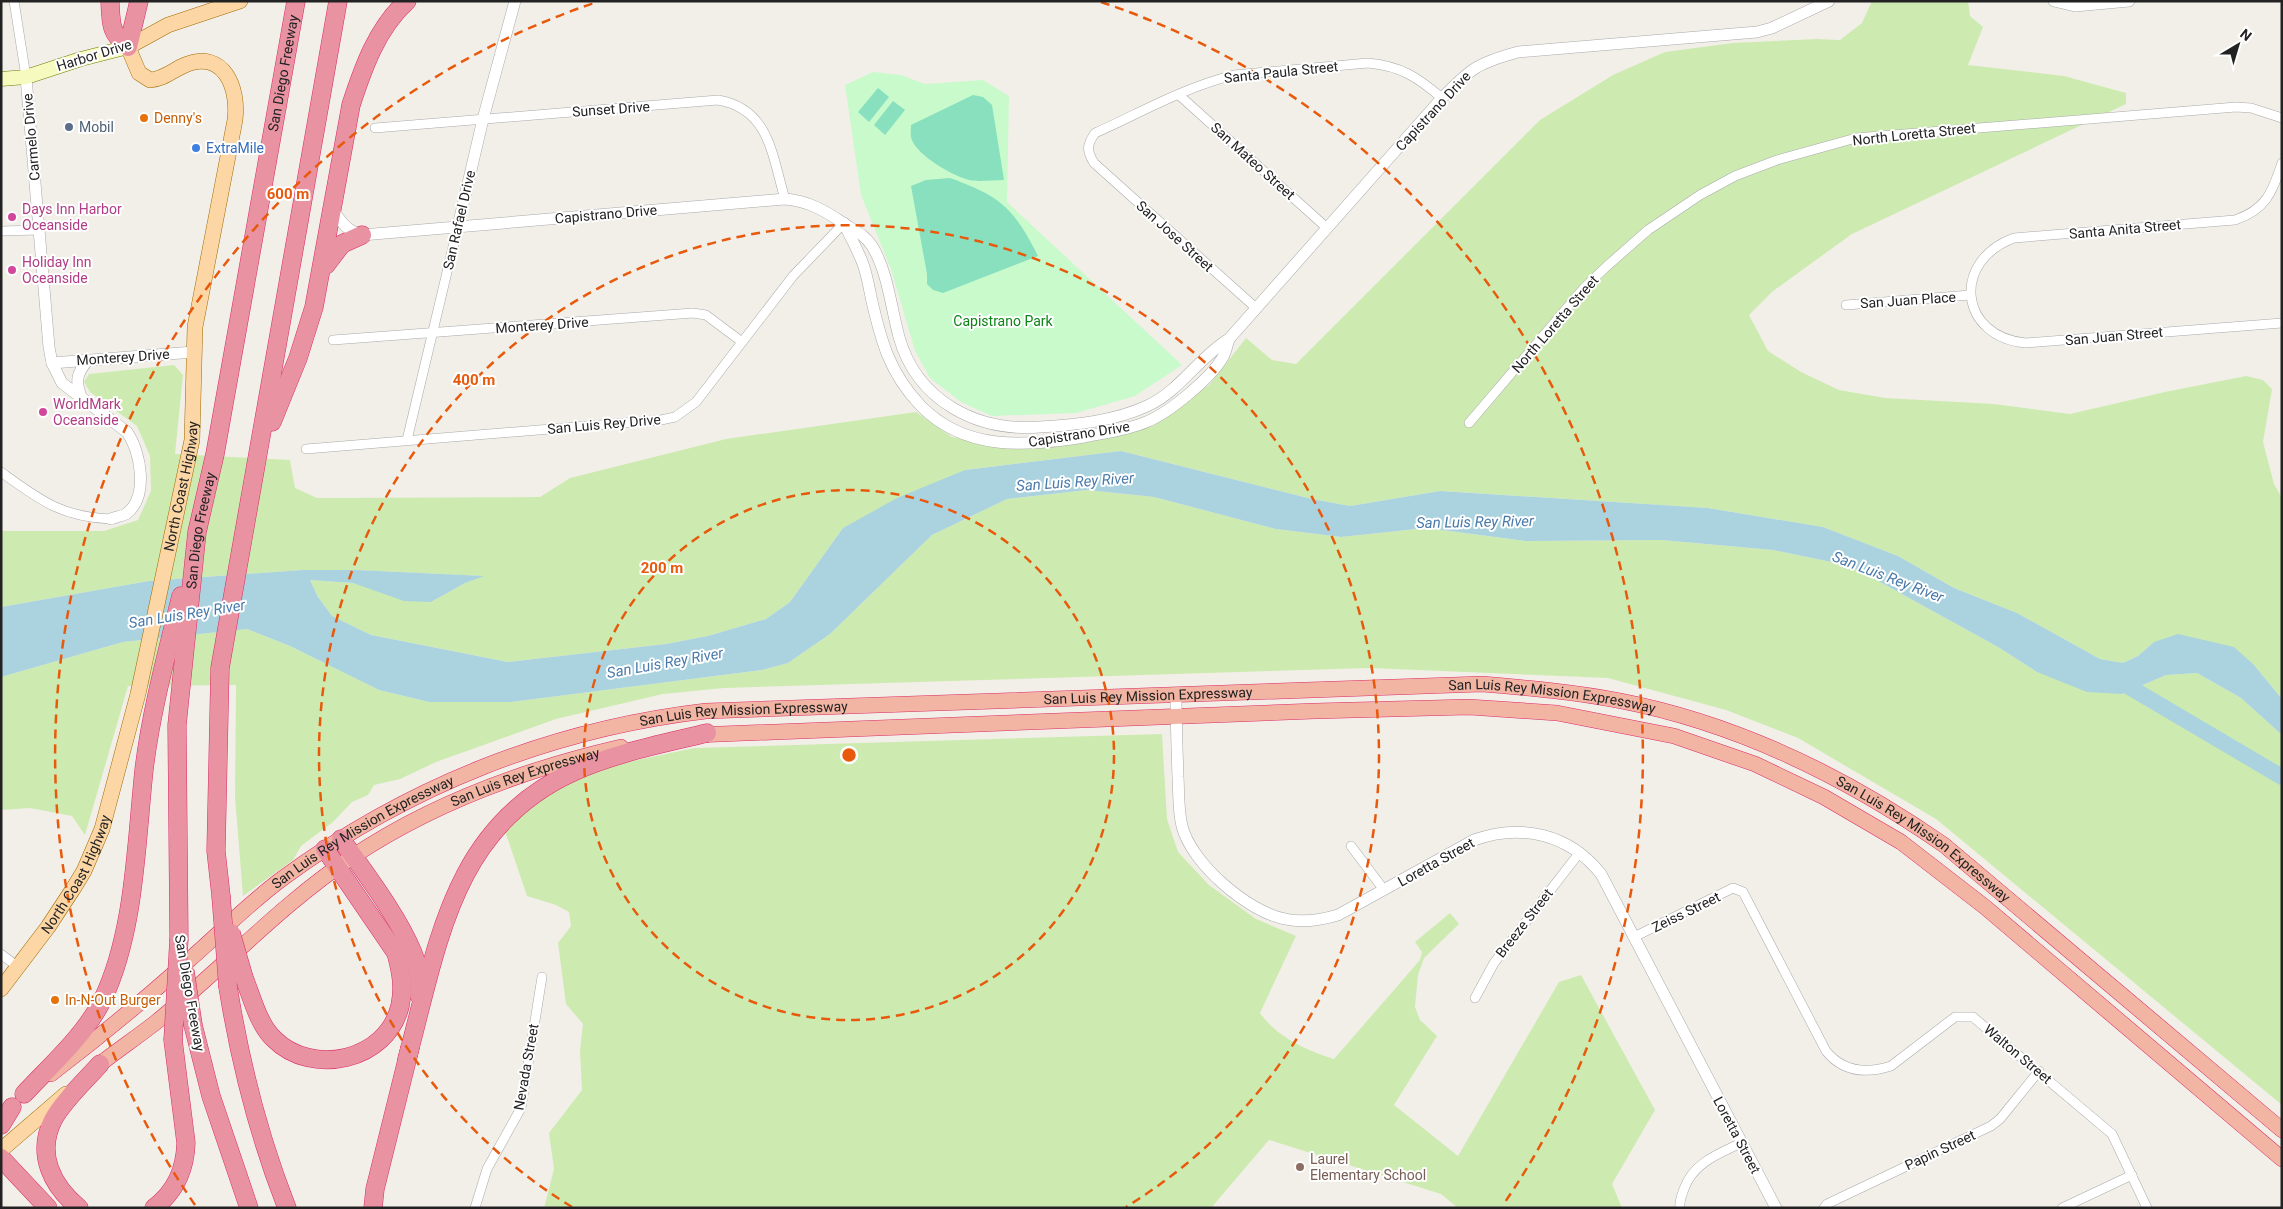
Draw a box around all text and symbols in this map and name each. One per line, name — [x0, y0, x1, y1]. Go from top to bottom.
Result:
street label: San Diego Freeway — [265, 13, 301, 133]
north arrow — [2213, 20, 2263, 70]
text: N — [2237, 25, 2255, 44]
street label: Harbor Drive — [54, 36, 134, 74]
street label: Santa Paula Street — [1223, 58, 1339, 86]
street label: Capistrano Drive — [1392, 68, 1474, 154]
street label: Carmelo Drive — [19, 93, 43, 181]
street label: Sunset Drive — [572, 98, 650, 120]
place label: Denny's — [154, 110, 202, 126]
marker: Denny's — [138, 112, 150, 124]
place label: Mobil — [79, 119, 114, 135]
street label: San Mateo Street — [1208, 119, 1299, 203]
street label: North Loretta Street — [1852, 120, 1977, 148]
marker: Mobil — [63, 121, 75, 133]
place label: ExtraMile — [206, 140, 264, 156]
marker: ExtraMile — [190, 142, 202, 154]
street label: San Rafael Drive — [440, 169, 478, 271]
text: 600 m — [267, 185, 309, 203]
street label: San Jose Street — [1133, 197, 1217, 275]
place label: Days Inn Harbor Oceanside — [22, 201, 122, 233]
street label: Capistrano Drive — [554, 202, 658, 226]
marker: Days Inn Harbor Oceanside — [6, 211, 18, 223]
street label: Santa Anita Street — [2068, 216, 2182, 242]
place label: Holiday Inn Oceanside — [22, 254, 92, 286]
marker: Holiday Inn Oceanside — [6, 264, 18, 276]
street label: North Loretta Street — [1508, 272, 1602, 376]
street label: San Juan Place — [1860, 289, 1956, 311]
park label: Capistrano Park — [953, 313, 1054, 329]
street label: Monterey Drive — [495, 314, 589, 336]
street label: San Juan Street — [2064, 324, 2164, 348]
street label: Monterey Drive — [76, 346, 170, 368]
text: 400 m — [453, 371, 495, 389]
place label: WorldMark Oceanside — [53, 396, 122, 428]
marker: WorldMark Oceanside — [37, 406, 49, 418]
street label: San Luis Rey Drive — [547, 411, 661, 437]
street label: Capistrano Drive — [1027, 418, 1131, 450]
street label: North Coast Highway — [161, 421, 201, 553]
water label: San Luis Rey River — [1016, 469, 1135, 495]
street label: San Diego Freeway — [183, 470, 219, 590]
water label: San Luis Rey River — [1416, 512, 1535, 532]
water label: San Luis Rey River — [1830, 547, 1947, 607]
text: 200 m — [641, 559, 683, 577]
water label: San Luis Rey River — [127, 596, 248, 632]
water label: San Luis Rey River — [605, 644, 726, 682]
street label: San Luis Rey Mission Expressway — [1448, 676, 1658, 716]
street label: San Luis Rey Mission Expressway — [1043, 684, 1253, 707]
street label: San Luis Rey Mission Expressway — [638, 698, 848, 729]
street label: San Luis Rey Expressway — [448, 744, 602, 810]
centre of rings — [840, 746, 858, 764]
street label: San Luis Rey Mission Expressway — [268, 772, 456, 892]
street label: San Luis Rey Mission Expressway — [1834, 773, 2014, 906]
street label: North Coast Highway — [38, 813, 113, 937]
street label: Loretta Street — [1395, 834, 1477, 890]
street label: Breeze Street — [1492, 885, 1556, 961]
street label: Zeiss Street — [1649, 888, 1723, 935]
street label: San Diego Freeway — [172, 933, 208, 1053]
place label: In-N-Out Burger — [65, 992, 161, 1008]
marker: In-N-Out Burger — [49, 994, 61, 1006]
street label: Walton Street — [1981, 1021, 2056, 1087]
street label: Nevada Street — [511, 1022, 542, 1111]
street label: Loretta Street — [1710, 1094, 1764, 1177]
street label: Papin Street — [1902, 1127, 1978, 1173]
place label: Laurel Elementary School — [1310, 1151, 1426, 1183]
marker: Laurel Elementary School — [1294, 1161, 1306, 1173]

